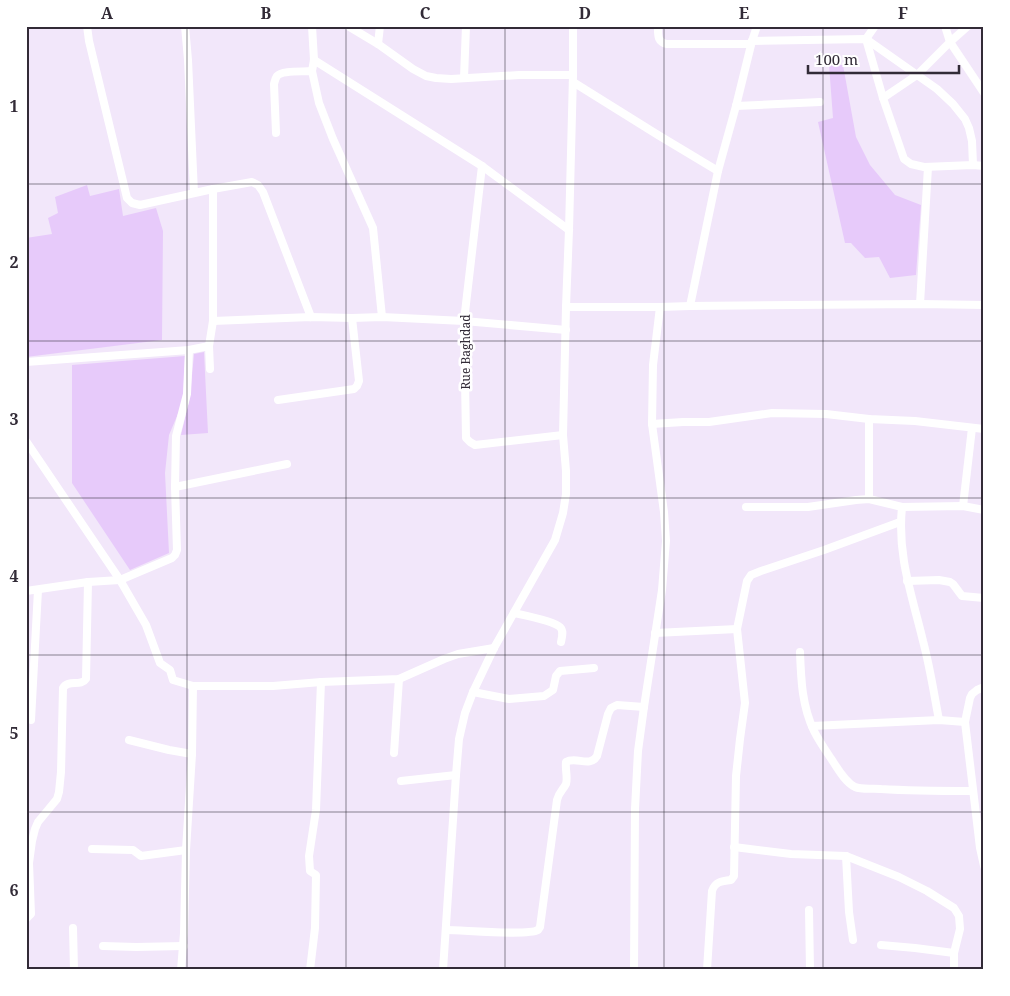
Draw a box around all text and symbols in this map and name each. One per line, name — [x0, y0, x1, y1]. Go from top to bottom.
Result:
text: A — [101, 2, 114, 24]
text: B — [261, 2, 272, 24]
text: C — [420, 2, 431, 24]
text: D — [579, 2, 591, 24]
text: E — [739, 2, 749, 24]
text: F — [898, 2, 908, 24]
scale bar — [808, 42, 959, 74]
text: 100 m — [815, 49, 858, 69]
text: 1 — [9, 95, 19, 117]
text: 2 — [9, 251, 19, 273]
street label: Rue Baghdad — [457, 314, 474, 390]
text: 3 — [9, 408, 19, 430]
text: 4 — [9, 565, 19, 587]
text: 5 — [9, 722, 19, 744]
text: 6 — [9, 879, 19, 901]

